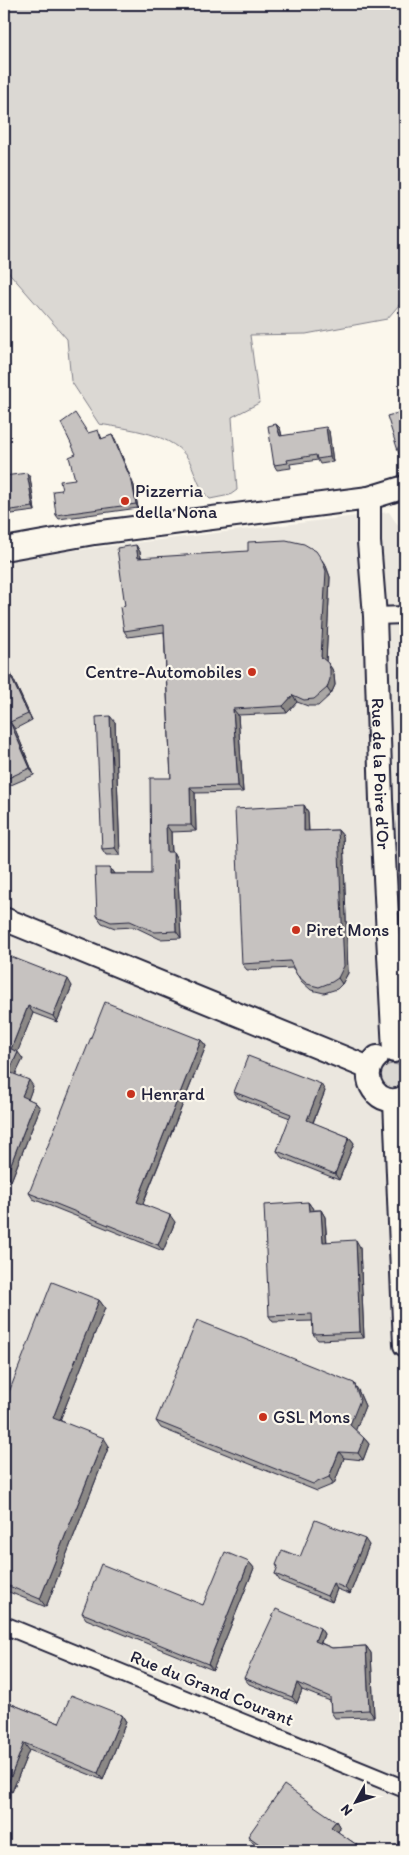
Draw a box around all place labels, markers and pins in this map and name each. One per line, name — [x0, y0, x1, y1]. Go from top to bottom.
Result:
place label: Pizzerria della Nona — [135, 480, 218, 523]
marker: Pizzerria della Nona — [119, 495, 131, 507]
place label: Centre-Automobiles — [85, 661, 242, 683]
marker: Centre-Automobiles — [246, 666, 258, 678]
place label: Piret Mons — [306, 919, 389, 941]
marker: Piret Mons — [290, 924, 302, 936]
place label: Henrard — [141, 1083, 205, 1105]
marker: Henrard — [125, 1088, 137, 1100]
place label: GSL Mons — [273, 1406, 350, 1428]
marker: GSL Mons — [257, 1411, 269, 1423]

